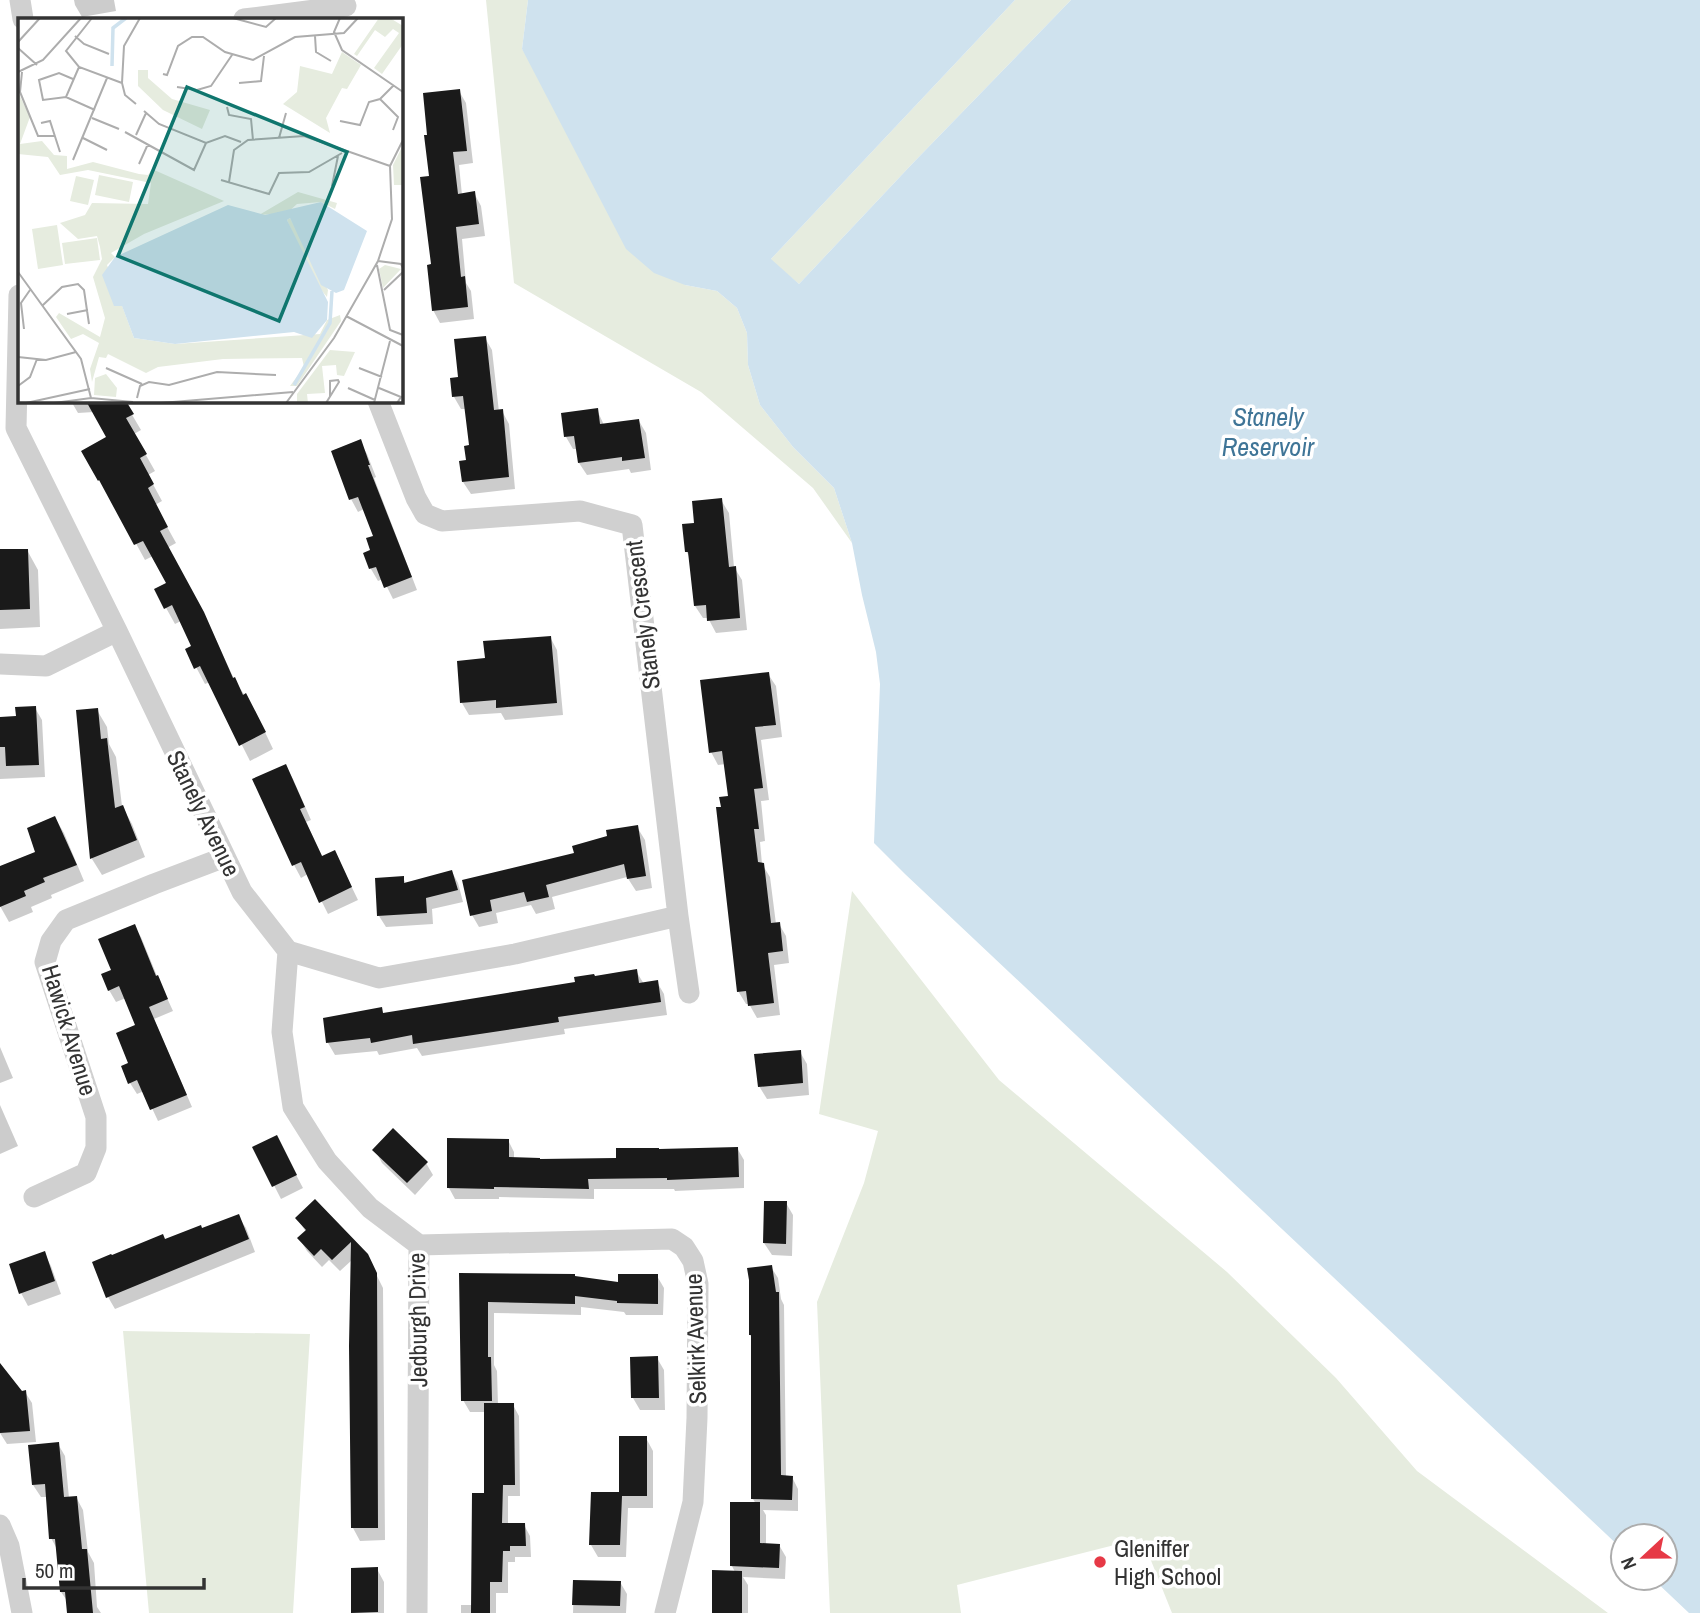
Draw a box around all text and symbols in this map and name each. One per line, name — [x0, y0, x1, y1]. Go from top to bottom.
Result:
inset map — [18, 18, 402, 402]
water label: Stanely Reservoir — [1222, 399, 1315, 464]
street label: Stanely Crescent — [617, 538, 667, 691]
street label: Stanely Avenue — [160, 745, 248, 881]
street label: Hawick Avenue — [35, 961, 105, 1099]
street label: Jedburgh Drive — [400, 1252, 434, 1388]
street label: Selkirk Avenue — [677, 1273, 713, 1405]
north arrow — [1609, 1522, 1679, 1592]
place label: Gleniffer High School — [1114, 1532, 1221, 1592]
scale bar — [24, 1546, 205, 1590]
text: N — [1614, 1553, 1642, 1573]
marker: Gleniffer High School — [1092, 1554, 1108, 1570]
text: 50 m — [35, 1556, 73, 1585]

